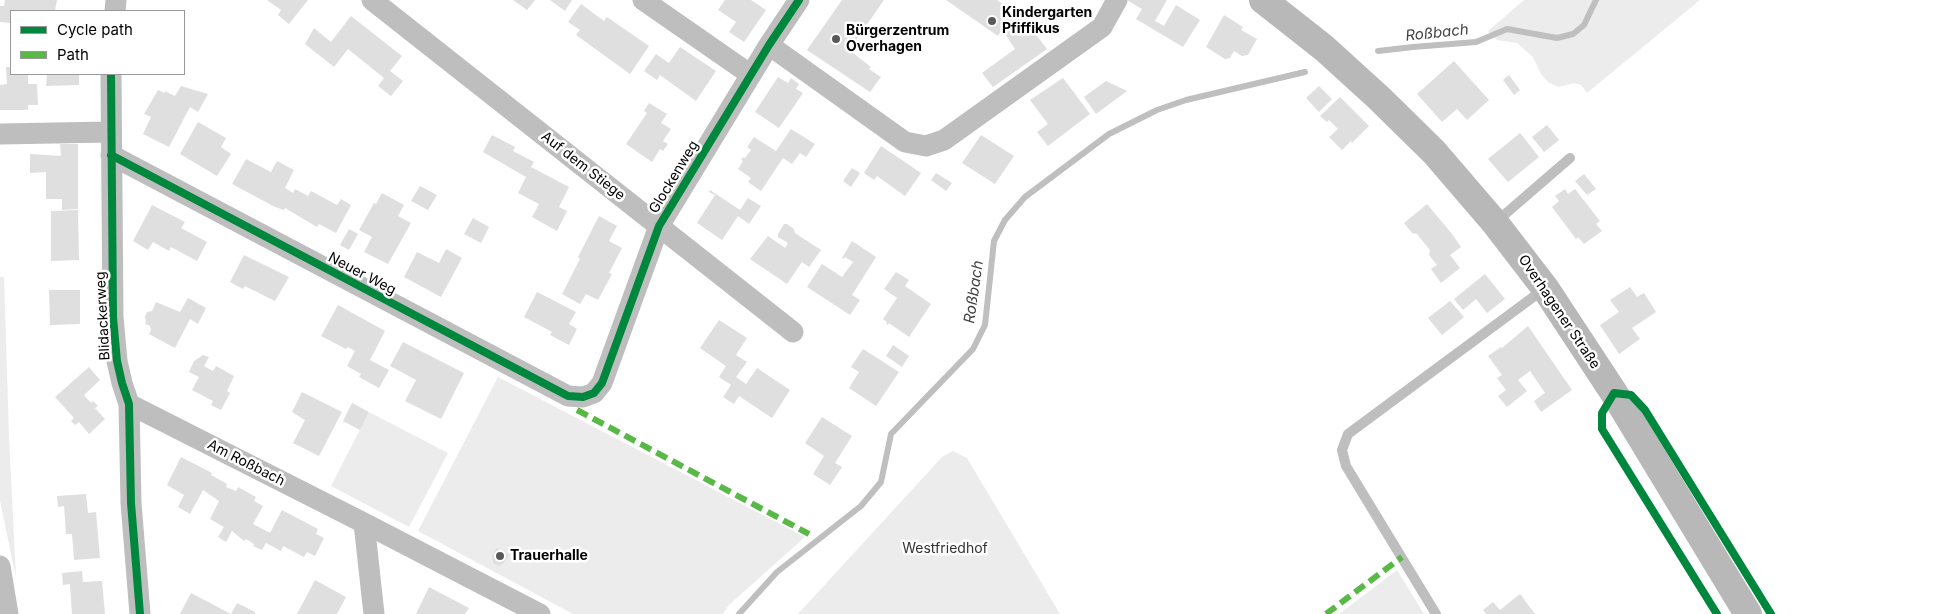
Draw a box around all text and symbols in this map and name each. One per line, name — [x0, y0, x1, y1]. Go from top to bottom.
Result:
place label: Kindergarten Pfiffikus — [1002, 5, 1092, 38]
legend — [10, 10, 185, 75]
marker: Kindergarten Pfiffikus — [986, 15, 998, 27]
text: Cycle path — [57, 20, 133, 39]
water label: Roßbach — [1404, 21, 1470, 45]
place label: Bürgerzentrum Overhagen — [846, 23, 949, 56]
marker: Bürgerzentrum Overhagen — [830, 33, 842, 45]
text: Path — [57, 45, 89, 64]
street label: Auf dem Stiege — [538, 128, 628, 204]
street label: Glockenweg — [646, 138, 702, 216]
street label: Neuer Weg — [325, 249, 399, 299]
street label: Overhagener Straße — [1515, 252, 1603, 372]
water label: Roßbach — [961, 259, 987, 325]
street label: Blidackerweg — [92, 271, 114, 361]
street label: Am Roßbach — [205, 436, 287, 490]
park label: Westfriedhof — [902, 541, 988, 557]
place label: Trauerhalle — [510, 548, 588, 564]
marker: Trauerhalle — [494, 550, 506, 562]

